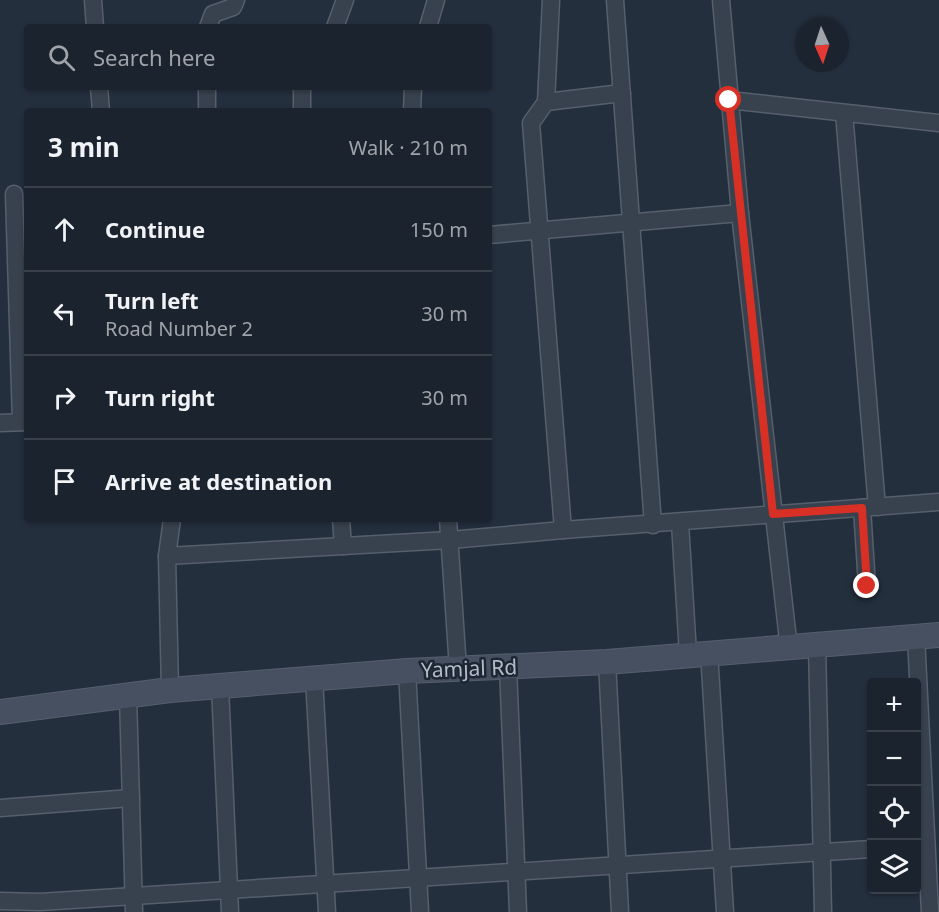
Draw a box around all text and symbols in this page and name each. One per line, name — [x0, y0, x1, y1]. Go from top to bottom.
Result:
north arrow — [795, 18, 849, 72]
search box — [24, 24, 492, 90]
icon: search — [45, 41, 78, 74]
text: Search here — [93, 42, 215, 72]
route start — [715, 86, 741, 112]
text: 3 min — [48, 129, 120, 165]
text: Walk · 210 m — [349, 134, 468, 161]
icon: ahead — [48, 213, 81, 246]
text: Continue — [105, 214, 205, 244]
text: 150 m — [410, 216, 468, 243]
text: Turn left — [105, 285, 199, 315]
icon: left — [48, 297, 81, 330]
text: 30 m — [421, 300, 468, 327]
text: Road Number 2 — [105, 315, 253, 342]
icon: right — [48, 381, 81, 414]
text: Turn right — [105, 382, 215, 412]
text: 30 m — [421, 384, 468, 411]
icon: arrive — [48, 465, 81, 498]
text: Arrive at destination — [105, 466, 332, 496]
route end — [853, 572, 879, 598]
street label: Yamjal Rd — [420, 652, 518, 684]
map controls — [867, 678, 921, 894]
button: + — [867, 678, 921, 732]
button: − — [867, 732, 921, 786]
button: locate — [867, 786, 921, 840]
button: layers — [867, 840, 921, 894]

